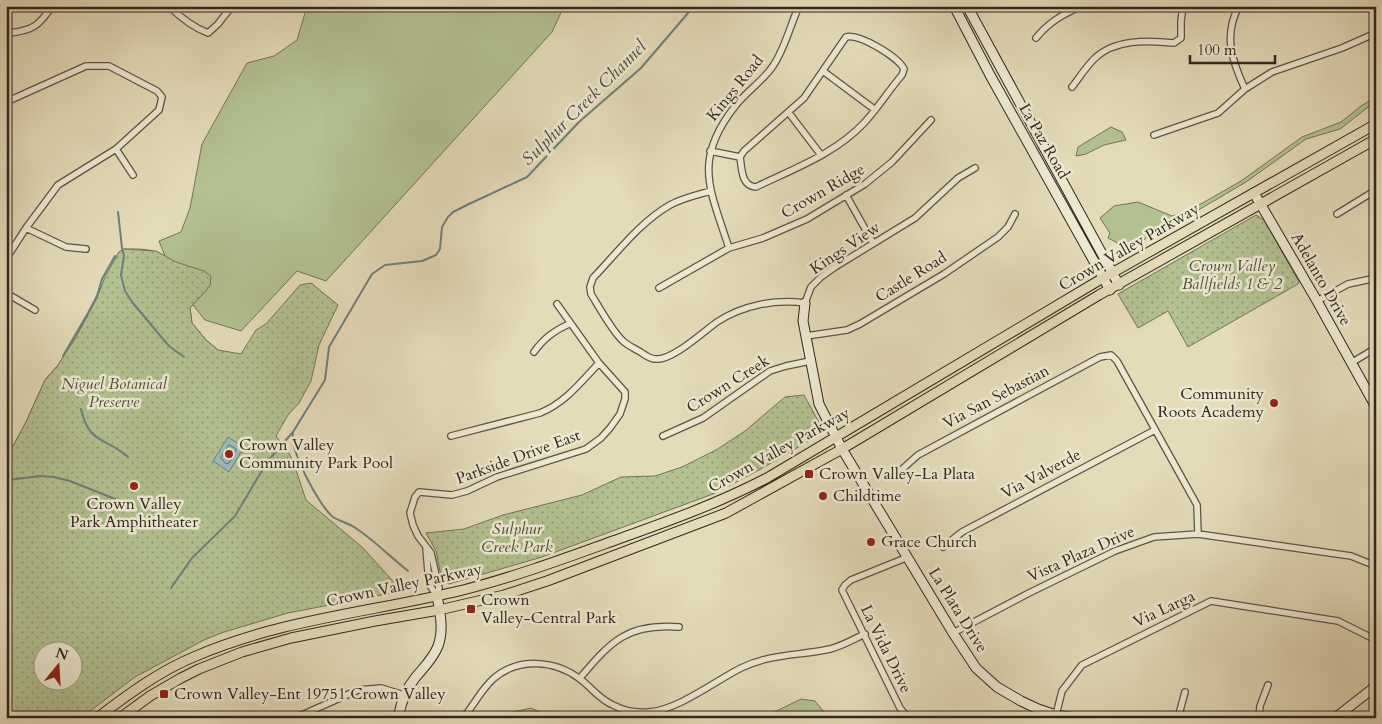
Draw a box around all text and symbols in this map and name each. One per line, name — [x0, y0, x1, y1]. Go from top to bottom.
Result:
scale bar — [1190, 32, 1274, 64]
water label: Sulphur Creek Channel — [516, 34, 653, 171]
text: 100 m — [1197, 40, 1237, 60]
street label: Kings Road — [702, 50, 769, 126]
street label: La Paz Road — [1014, 99, 1075, 183]
street label: Crown Ridge — [777, 158, 869, 224]
street label: Crown Valley Parkway — [1055, 198, 1204, 296]
street label: Kings View — [805, 216, 885, 280]
street label: Adelanto Drive — [1285, 228, 1357, 330]
street label: Castle Road — [871, 246, 951, 308]
park label: Crown Valley Ballfields 1 & 2 — [1182, 255, 1283, 295]
street label: Crown Creek — [682, 350, 774, 418]
street label: Via San Sebastian — [939, 360, 1053, 434]
park label: Niguel Botanical Preserve — [61, 373, 167, 413]
place label: Community Roots Academy — [1158, 383, 1265, 423]
marker: Community Roots Academy — [1268, 397, 1280, 409]
street label: Crown Valley Parkway — [704, 402, 854, 498]
street label: Parkside Drive East — [453, 424, 583, 490]
place label: Crown Valley Community Park Pool — [239, 434, 393, 474]
street label: Via Valverde — [997, 444, 1085, 504]
marker: Crown Valley Community Park Pool — [223, 448, 235, 460]
place label: Crown Valley-La Plata — [819, 463, 975, 485]
marker: Crown Valley-La Plata — [803, 468, 815, 480]
marker: Crown Valley Park Amphitheater — [128, 480, 140, 492]
place label: Childtime — [833, 485, 901, 507]
marker: Childtime — [817, 490, 829, 502]
place label: Crown Valley Park Amphitheater — [70, 493, 198, 533]
park label: Sulphur Creek Park — [481, 518, 553, 558]
street label: Vista Plaza Drive — [1024, 520, 1138, 588]
place label: Grace Church — [881, 531, 977, 553]
marker: Grace Church — [865, 536, 877, 548]
street label: Crown Valley Parkway — [324, 558, 484, 612]
street label: La Plata Drive — [923, 563, 993, 657]
street label: Via Larga — [1130, 585, 1199, 633]
place label: Crown Valley-Central Park — [481, 589, 617, 629]
street label: La Vida Drive — [855, 601, 917, 697]
marker: Crown Valley-Central Park — [465, 603, 477, 615]
north arrow — [32, 642, 82, 692]
text: N — [53, 643, 71, 665]
place label: Crown Valley-Ent 19751 Crown Valley — [174, 683, 446, 705]
marker: Crown Valley-Ent 19751 Crown Valley — [158, 688, 170, 700]

